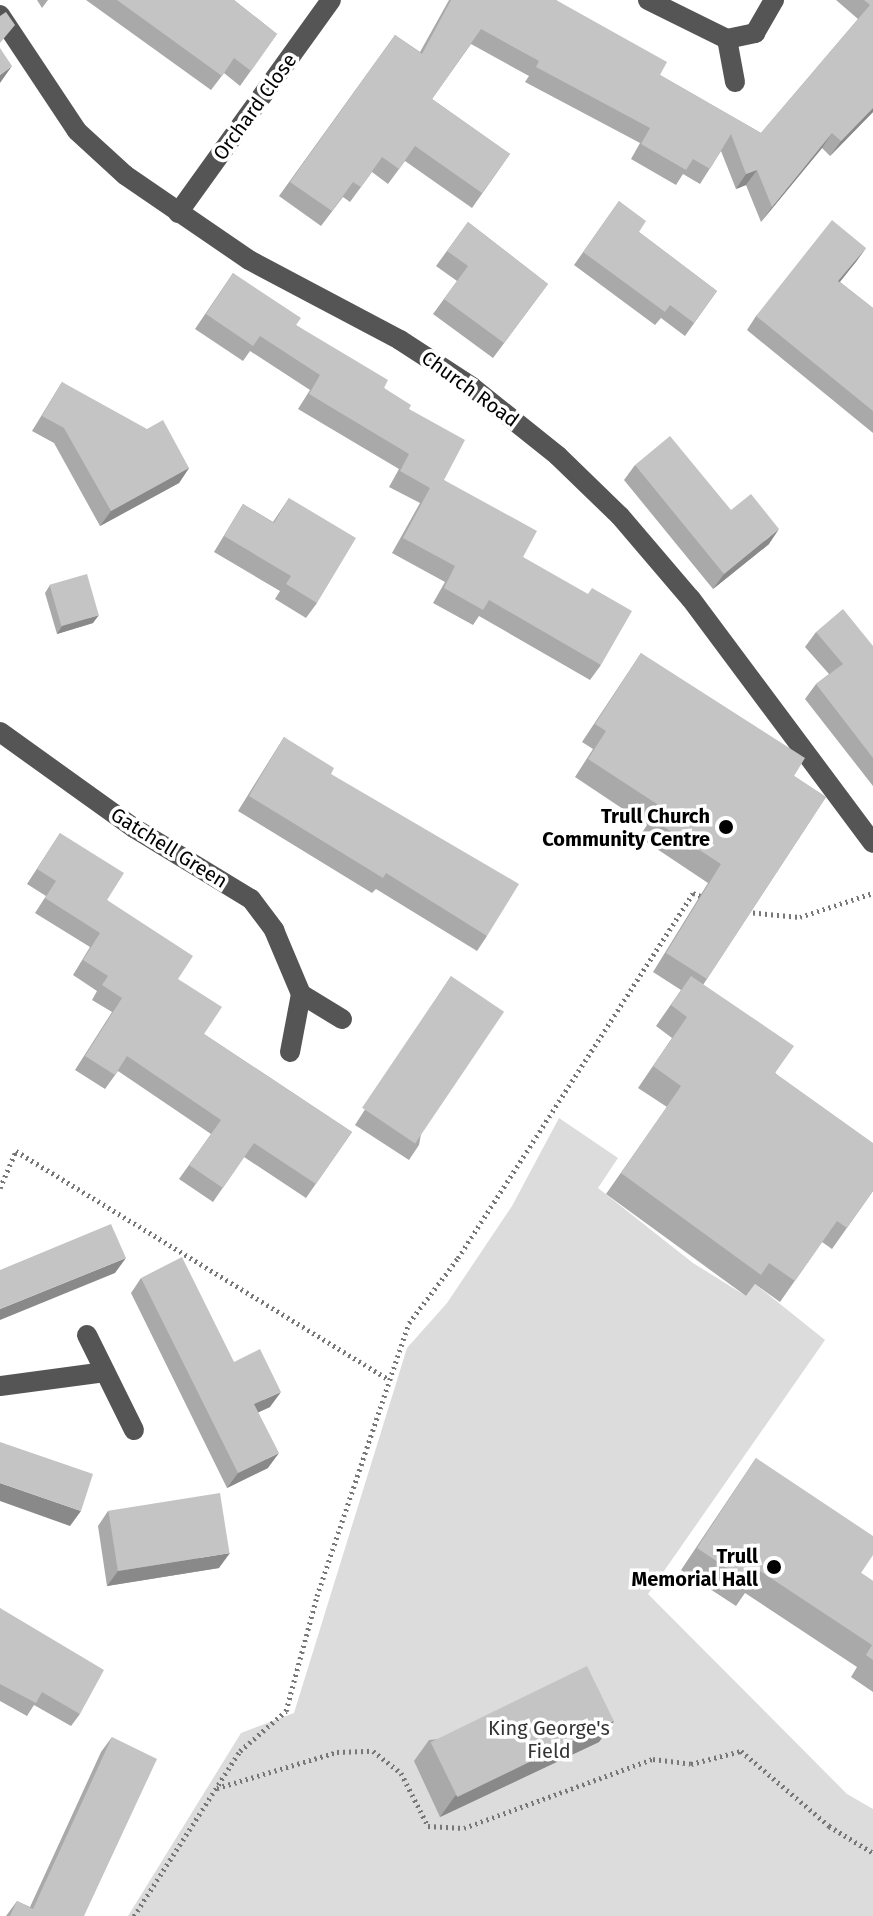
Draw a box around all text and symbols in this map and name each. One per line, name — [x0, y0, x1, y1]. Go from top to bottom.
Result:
street label: Orchard Close — [208, 49, 302, 165]
street label: Church Road — [417, 346, 523, 432]
street label: Gatchell Green — [106, 803, 232, 893]
place label: Trull Church Community Centre — [542, 804, 710, 851]
marker: Trull Church Community Centre — [717, 818, 735, 836]
place label: Trull Memorial Hall — [632, 1544, 758, 1591]
marker: Trull Memorial Hall — [765, 1558, 783, 1576]
park label: King George's Field — [488, 1717, 610, 1764]

